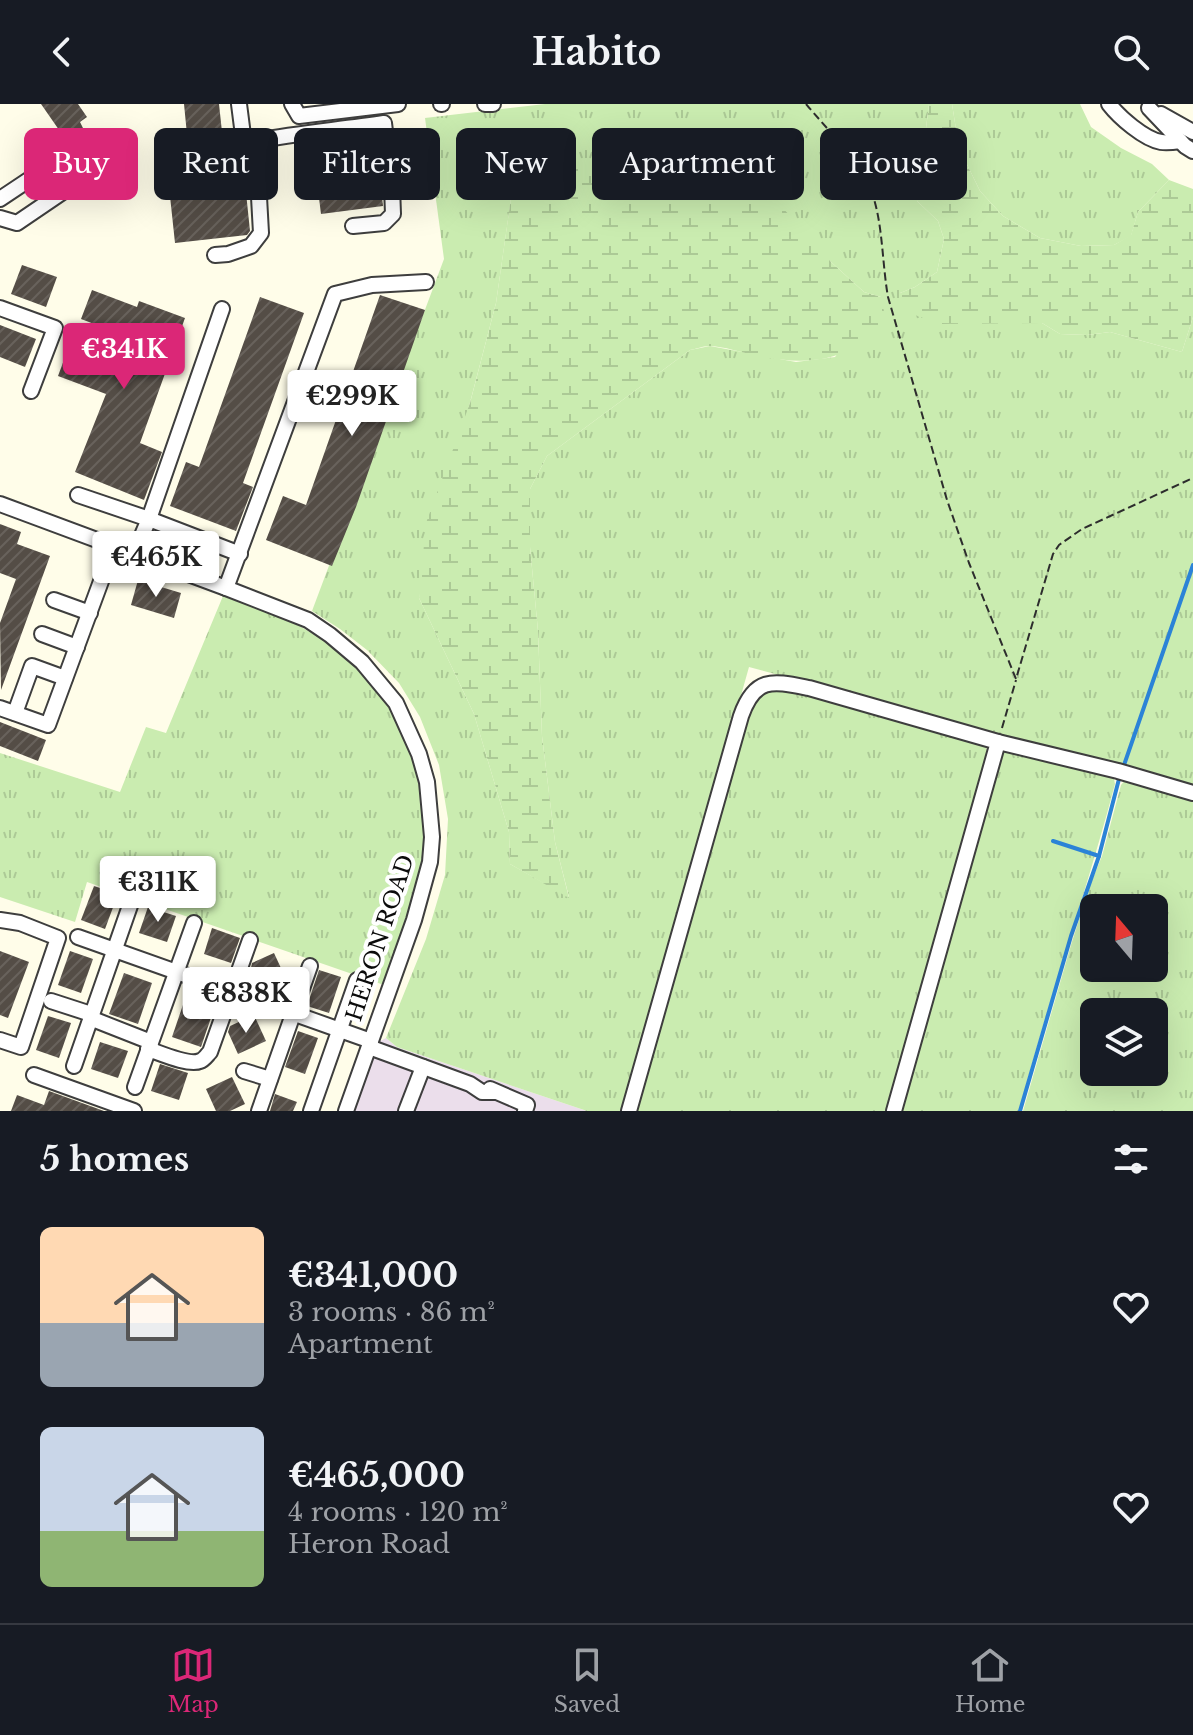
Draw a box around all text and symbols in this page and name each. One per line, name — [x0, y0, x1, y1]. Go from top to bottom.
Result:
icon: back — [40, 30, 84, 74]
text: Habito — [532, 30, 661, 75]
icon: search — [1109, 30, 1153, 74]
chip: Buy — [24, 128, 138, 200]
chip: Rent — [154, 128, 278, 200]
chip: Filters — [294, 128, 440, 200]
chip: New — [456, 128, 576, 200]
chip: Apartment — [592, 128, 804, 200]
chip: House — [820, 128, 967, 200]
pin: €341K — [68, 323, 180, 391]
text: €341K — [81, 333, 167, 365]
pin: €299K — [296, 370, 408, 438]
text: €299K — [305, 380, 399, 412]
pin: €465K — [100, 531, 212, 599]
text: €465K — [110, 541, 202, 573]
street label: HERON ROAD — [340, 851, 420, 1025]
pin: €311K — [102, 856, 214, 924]
text: €311K — [118, 866, 198, 898]
north arrow — [1080, 894, 1168, 982]
map controls — [1080, 894, 1168, 1086]
pin: €838K — [190, 967, 302, 1035]
text: €838K — [201, 977, 291, 1009]
button: layers — [1080, 998, 1168, 1086]
icon: filters — [1109, 1137, 1153, 1181]
text: 5 homes — [40, 1138, 189, 1180]
text: €341,000 — [288, 1254, 458, 1296]
icon: home — [104, 1259, 200, 1355]
icon: heart — [1109, 1285, 1153, 1329]
text: 3 rooms · 86 m² — [288, 1296, 495, 1328]
text: Apartment — [288, 1328, 433, 1360]
text: €465,000 — [288, 1454, 465, 1496]
icon: home — [104, 1459, 200, 1555]
icon: heart — [1109, 1485, 1153, 1529]
text: 4 rooms · 120 m² — [288, 1496, 508, 1528]
text: Heron Road — [288, 1528, 450, 1560]
tab: Map — [168, 1643, 219, 1718]
tab: Saved — [554, 1643, 620, 1718]
tab: Home — [955, 1643, 1025, 1718]

